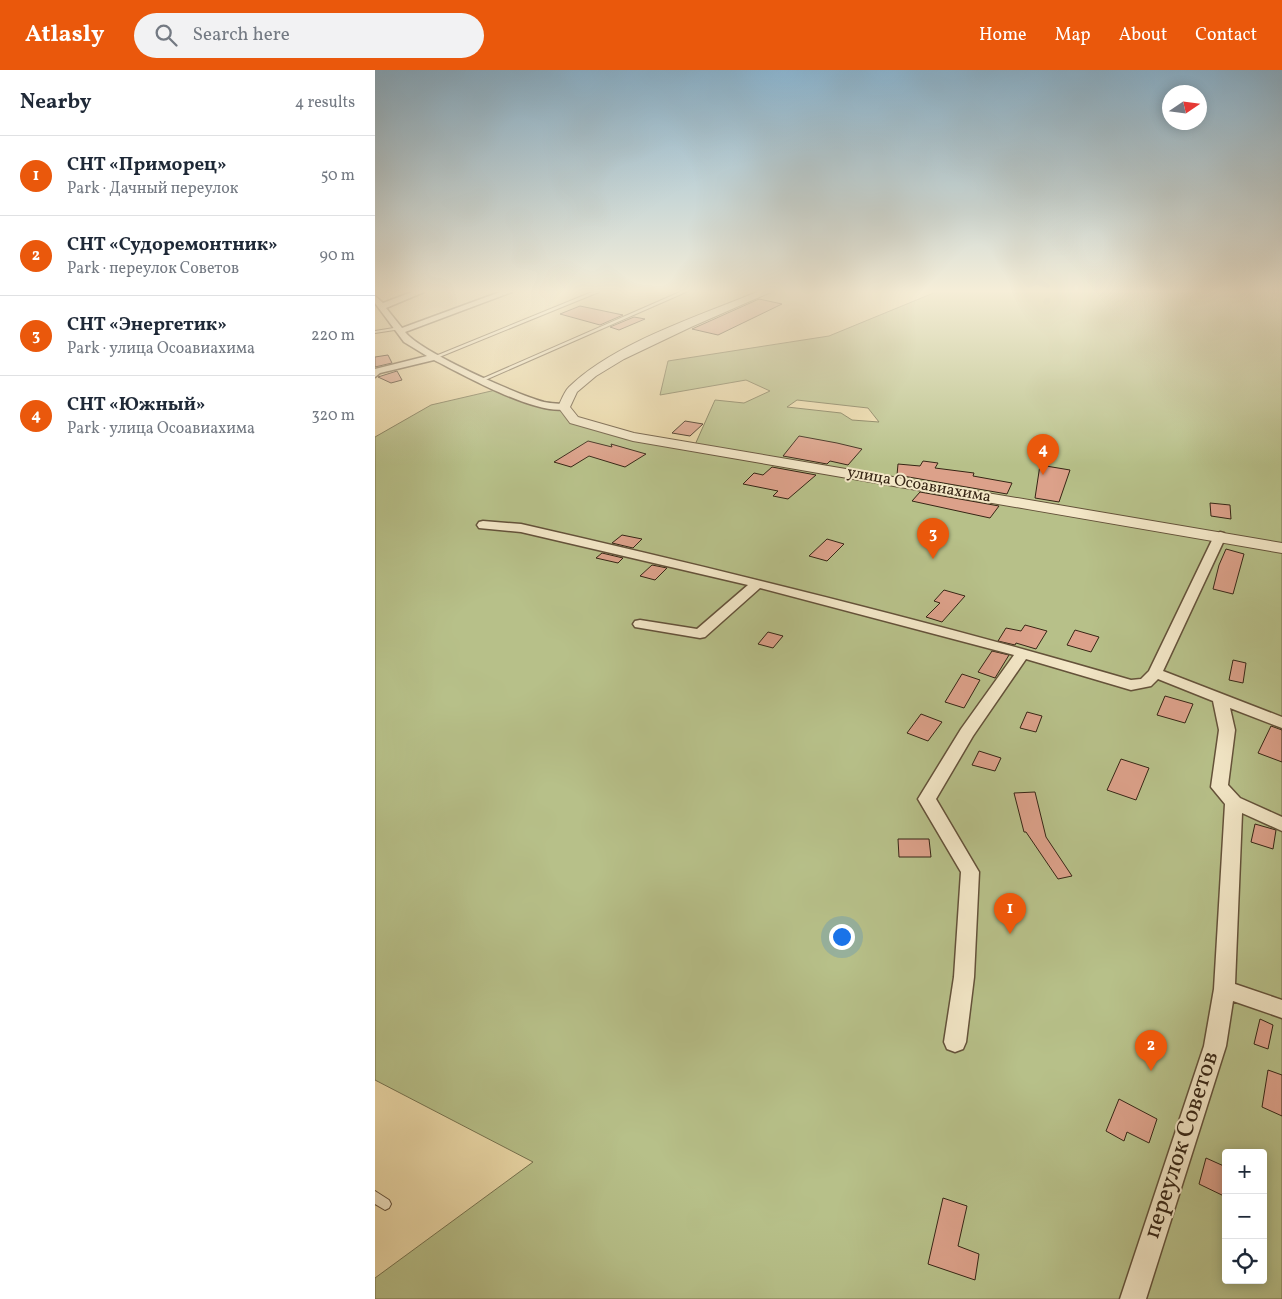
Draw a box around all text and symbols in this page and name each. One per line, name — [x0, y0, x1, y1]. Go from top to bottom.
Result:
search box — [134, 13, 484, 58]
text: Atlasly — [25, 18, 104, 52]
icon: search — [152, 21, 180, 49]
text: Search here — [192, 22, 290, 48]
text: Home — [979, 23, 1027, 48]
text: Map — [1055, 23, 1091, 48]
text: About — [1119, 23, 1167, 48]
text: Contact — [1195, 23, 1257, 48]
north arrow — [1162, 85, 1207, 130]
text: Nearby — [20, 88, 91, 117]
text: 4 results — [295, 92, 355, 114]
text: СНТ «Приморец» — [67, 152, 227, 178]
text: 1 — [33, 165, 39, 187]
text: 50 m — [321, 165, 355, 187]
text: Park · Дачный переулок — [67, 178, 238, 200]
text: СНТ «Судоремонтник» — [67, 232, 278, 258]
text: 2 — [32, 245, 40, 267]
text: 90 m — [319, 245, 355, 267]
text: Park · переулок Советов — [67, 258, 239, 280]
text: СНТ «Энергетик» — [67, 312, 227, 338]
text: 3 — [32, 325, 40, 347]
text: 220 m — [311, 325, 355, 347]
text: Park · улица Осоавиахима — [67, 338, 255, 360]
text: СНТ «Южный» — [67, 392, 206, 418]
text: 4 — [31, 405, 41, 427]
text: 320 m — [311, 405, 355, 427]
text: Park · улица Осоавиахима — [67, 418, 255, 440]
pin: 4 — [1027, 434, 1059, 475]
street label: улица Осоавиахима — [845, 462, 993, 508]
pin: 3 — [917, 518, 949, 559]
pin: 1 — [994, 893, 1026, 934]
your location — [829, 924, 855, 950]
pin: 2 — [1135, 1030, 1167, 1071]
street label: переулок Советов — [1136, 1047, 1228, 1243]
map controls — [1222, 1149, 1267, 1284]
button: + — [1222, 1149, 1267, 1194]
button: − — [1222, 1194, 1267, 1239]
button: locate — [1222, 1239, 1267, 1284]

